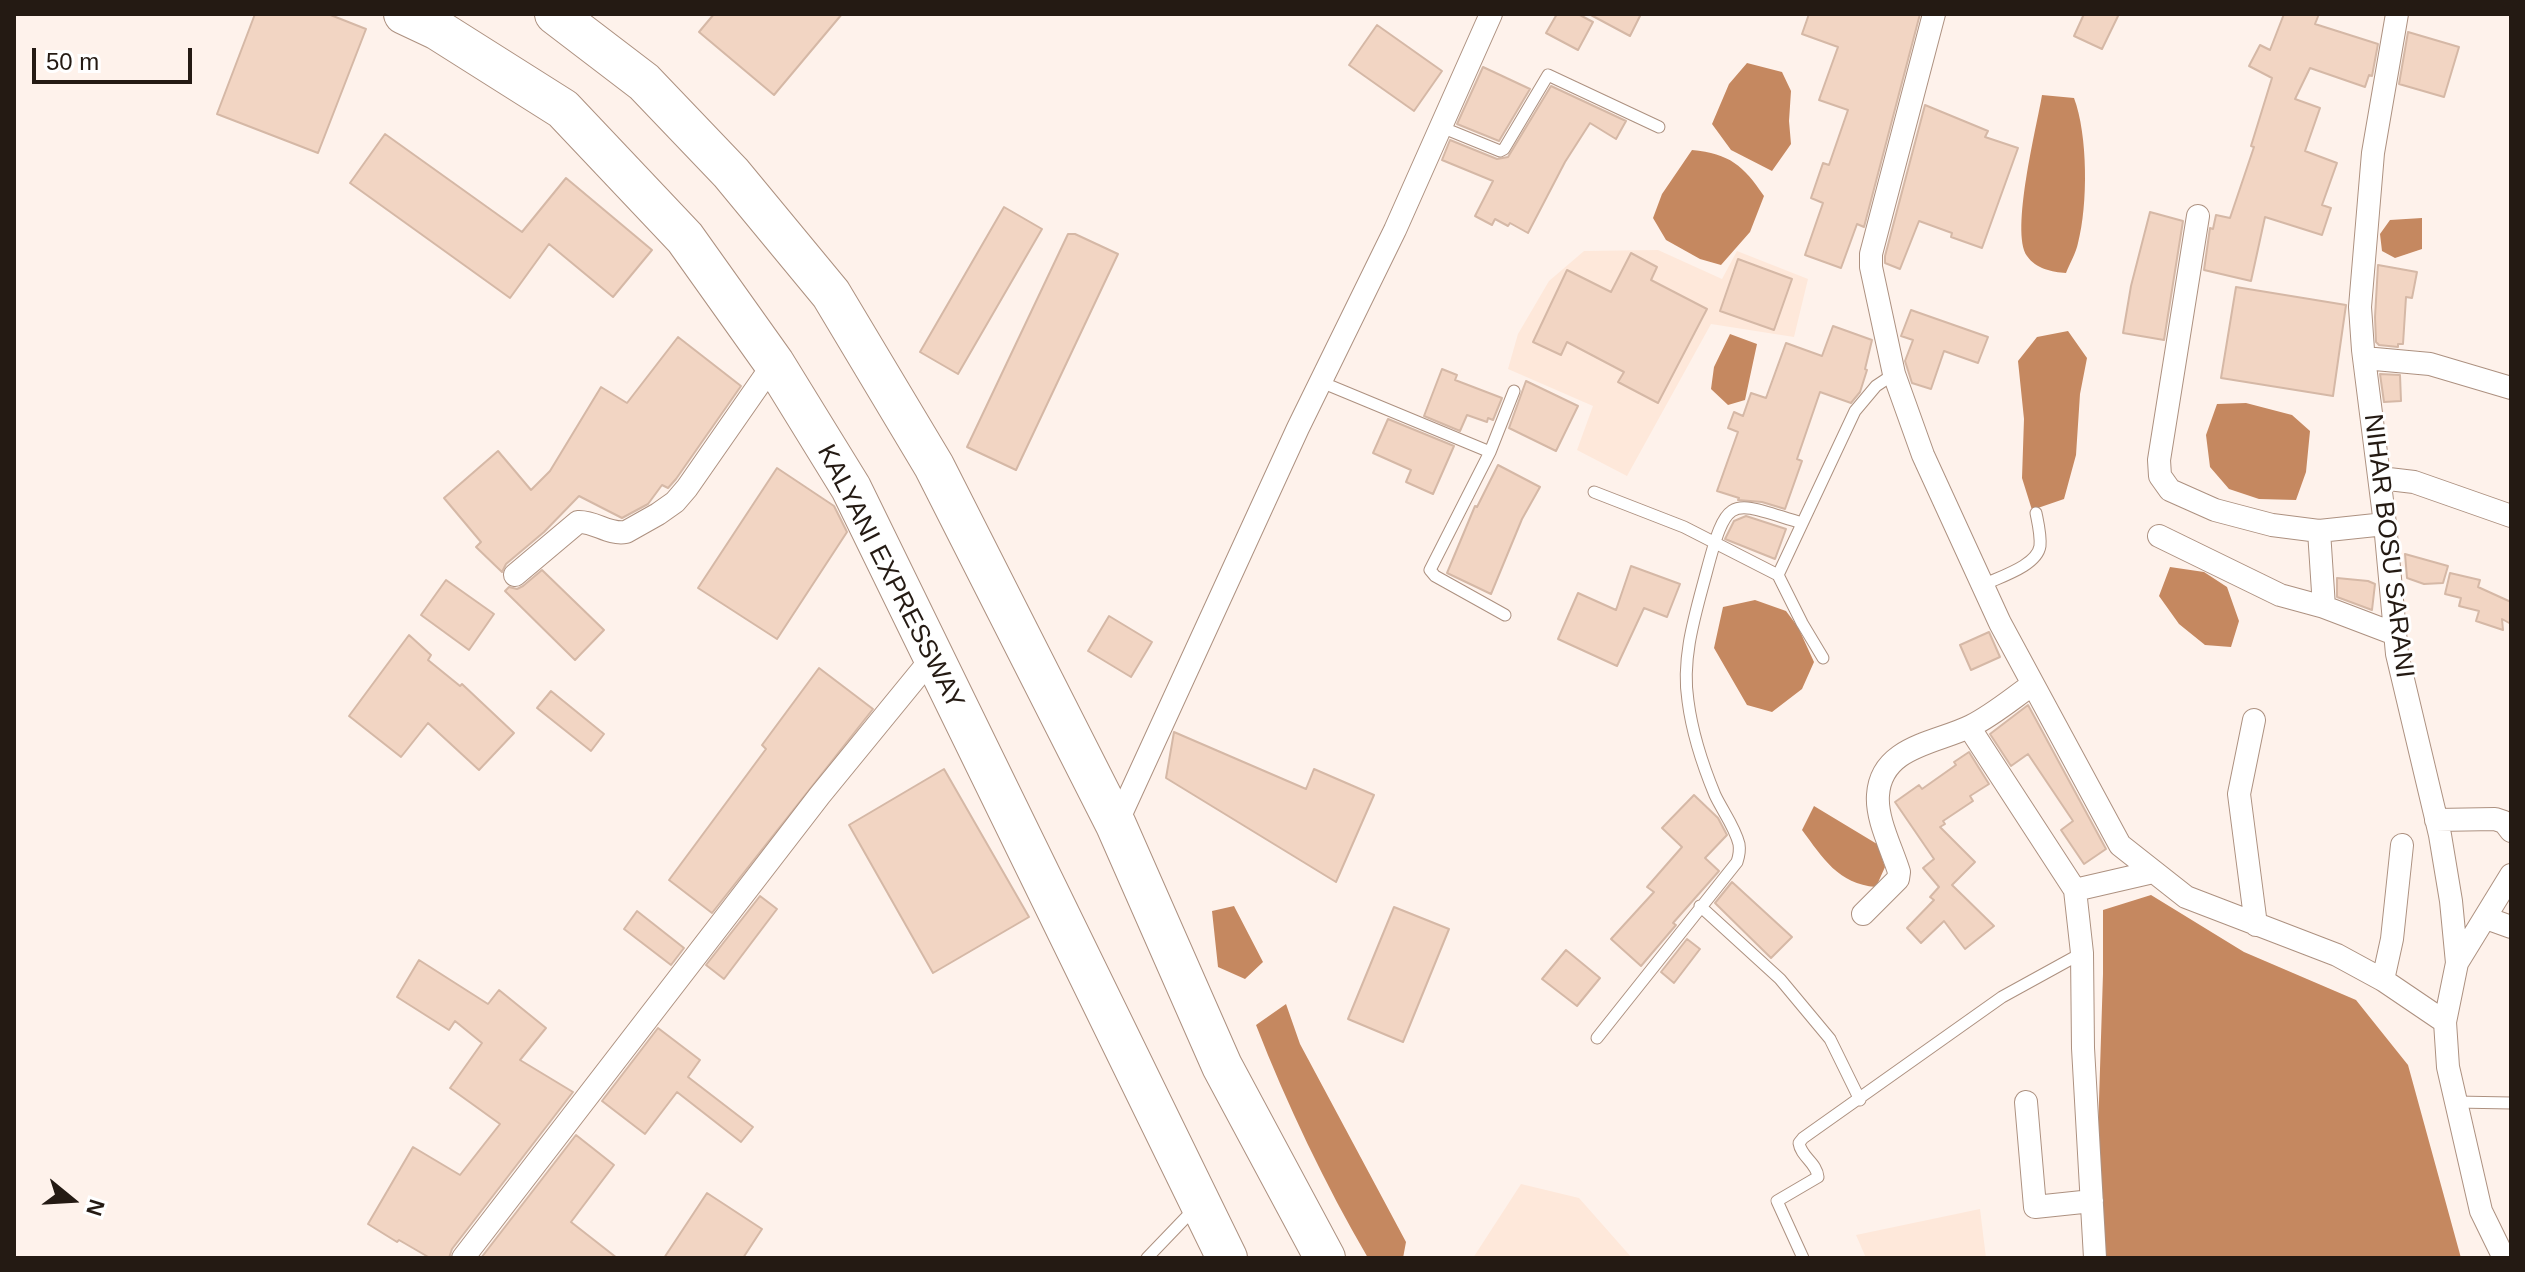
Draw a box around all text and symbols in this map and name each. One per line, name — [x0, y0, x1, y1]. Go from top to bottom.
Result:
scale bar — [36, 32, 196, 82]
text: 50 m — [46, 48, 99, 75]
street label: NIHAR BOSU SARANI — [2356, 412, 2420, 680]
street label: KALYANI EXPRESSWAY — [810, 440, 970, 714]
north arrow — [32, 1160, 112, 1240]
text: N — [81, 1196, 110, 1219]

